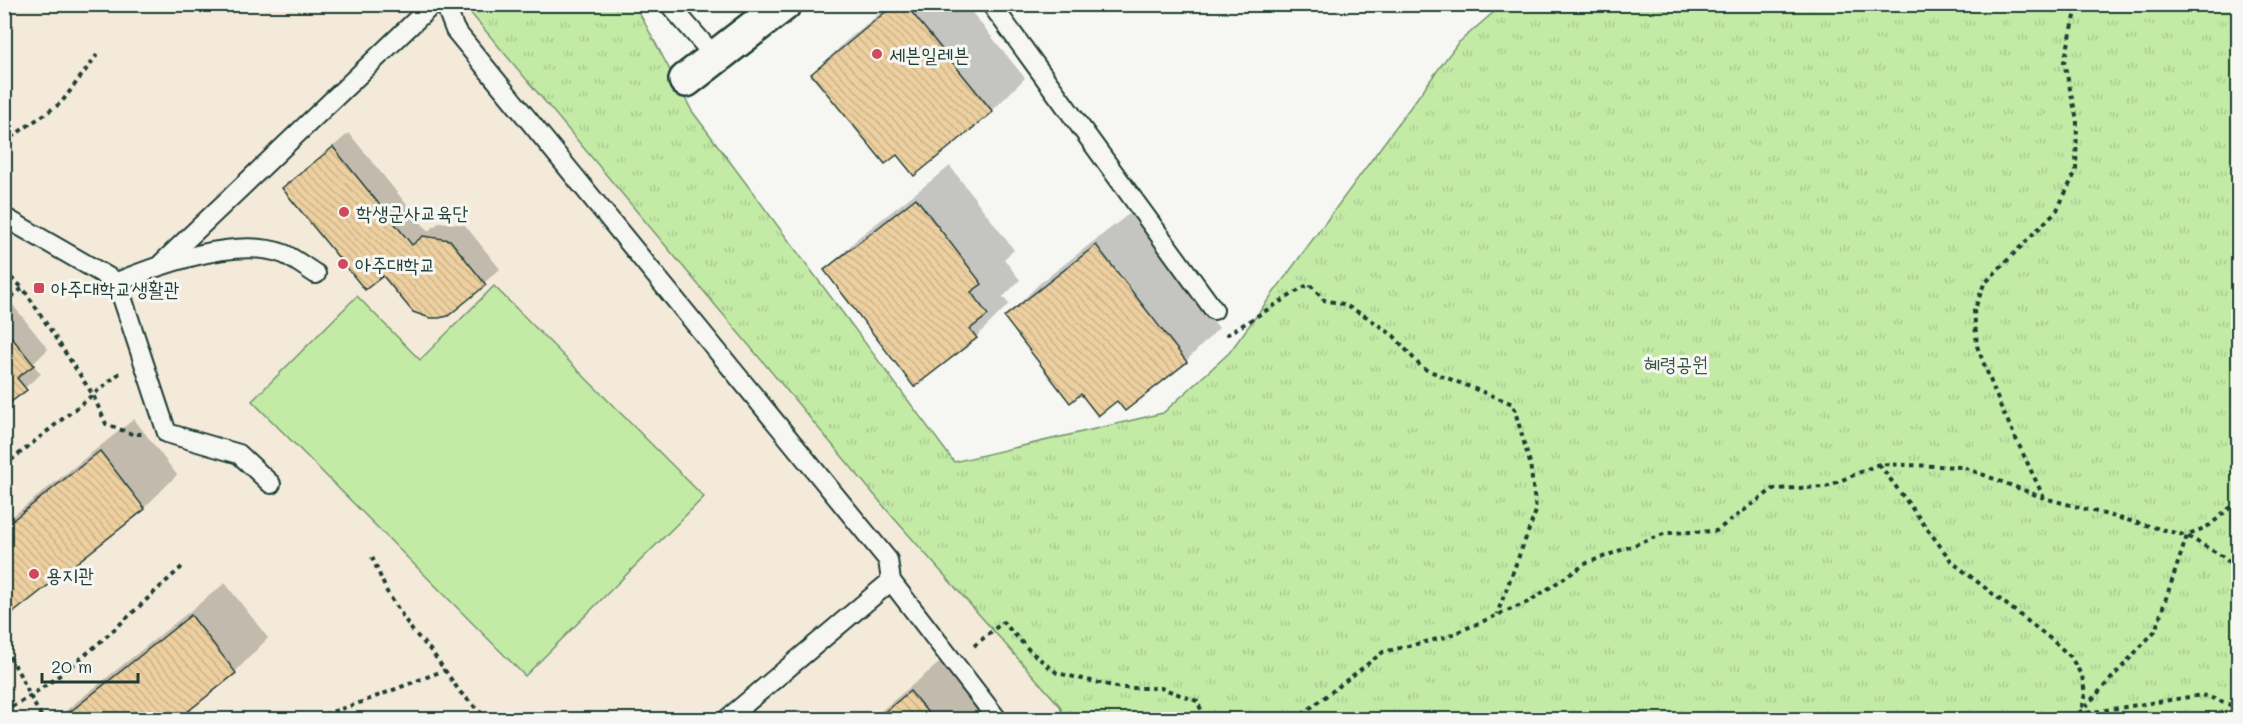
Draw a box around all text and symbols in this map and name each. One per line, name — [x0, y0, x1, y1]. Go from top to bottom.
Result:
place label: 세븐일레븐 — [889, 41, 969, 67]
marker: 세븐일레븐 — [870, 47, 884, 61]
place label: 학생군사교육단 — [356, 199, 469, 225]
marker: 학생군사교육단 — [337, 205, 351, 219]
place label: 아주대학교 — [355, 251, 435, 277]
marker: 아주대학교 — [336, 257, 350, 271]
place label: 아주대학교생활관 — [51, 275, 180, 301]
marker: 아주대학교생활관 — [32, 281, 46, 295]
park label: 혜령공원 — [1644, 350, 1708, 376]
place label: 용지관 — [46, 561, 94, 587]
marker: 용지관 — [27, 567, 41, 581]
scale bar — [42, 646, 138, 684]
text: 20 m — [51, 654, 92, 678]

